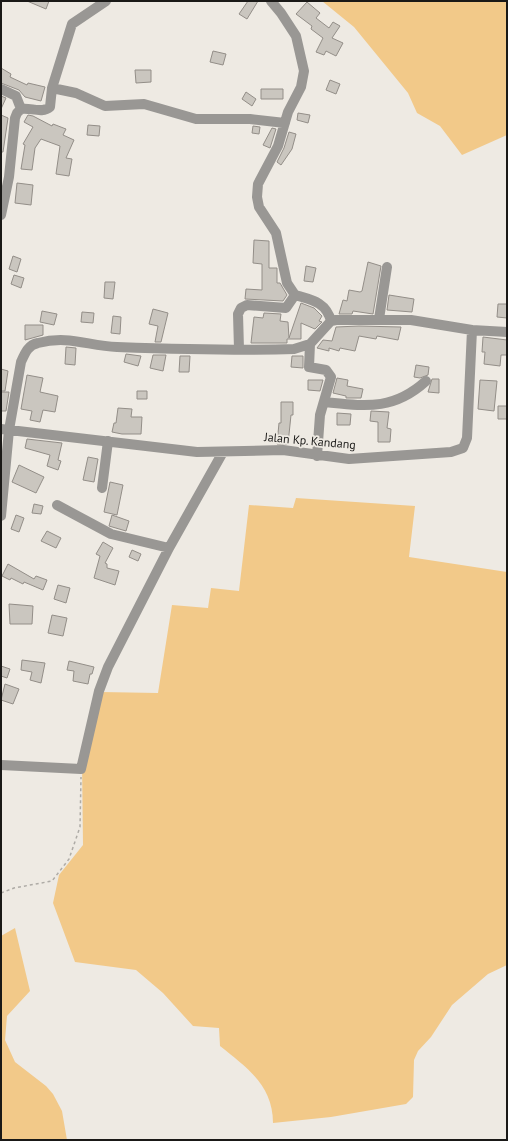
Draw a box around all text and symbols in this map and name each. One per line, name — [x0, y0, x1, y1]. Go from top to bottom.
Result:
street label: Jalan Kp. Kandang — [263, 429, 356, 452]

